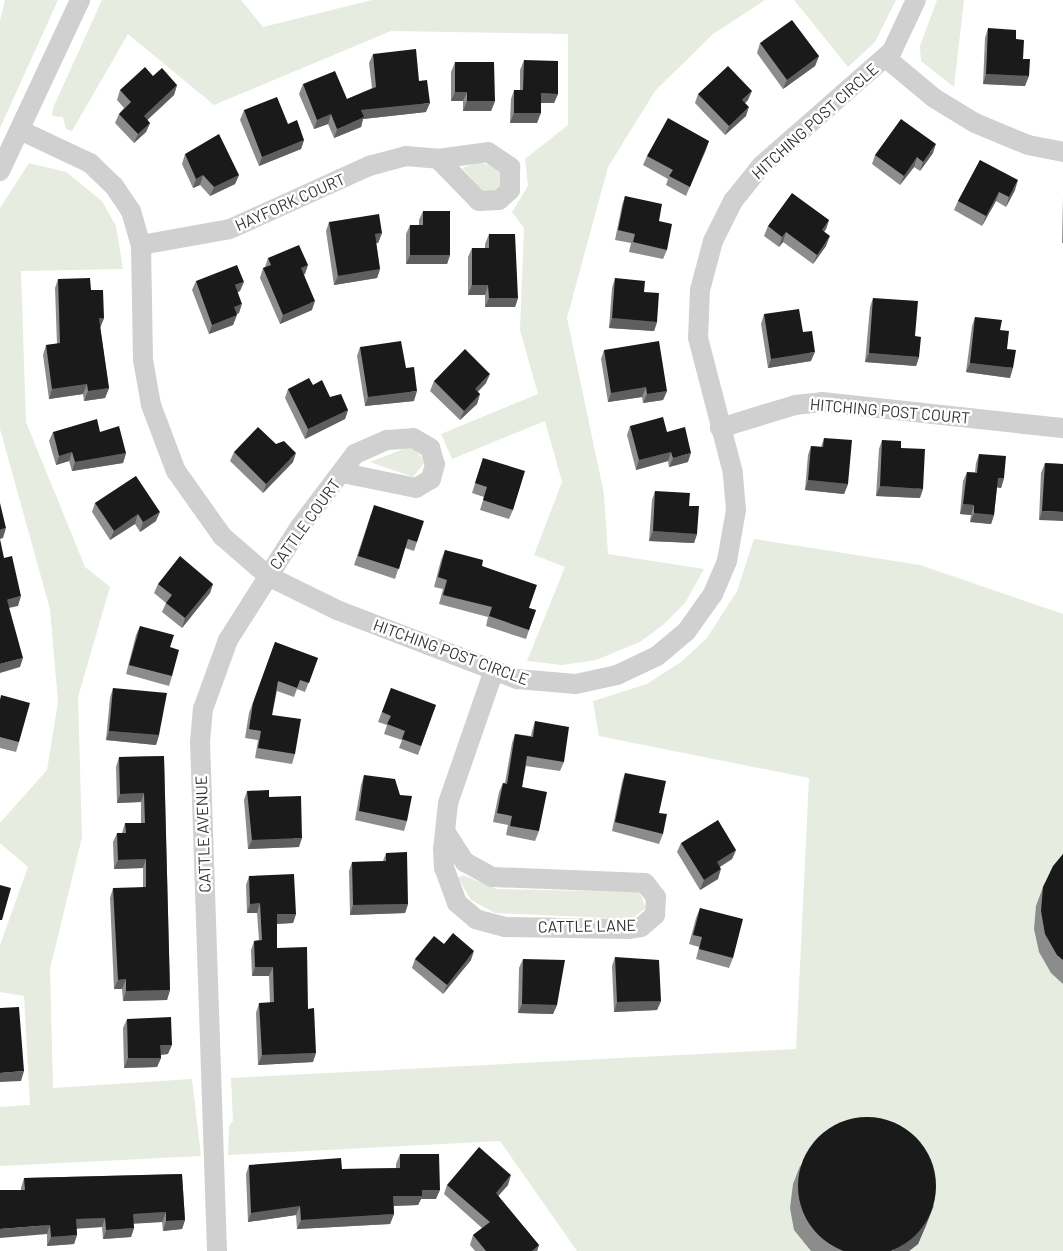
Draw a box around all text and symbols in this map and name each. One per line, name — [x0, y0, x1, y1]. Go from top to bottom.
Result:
street label: HITCHING POST CIRCLE — [748, 59, 882, 183]
street label: HAYFORK COURT — [232, 169, 348, 235]
street label: HITCHING POST COURT — [809, 394, 971, 428]
street label: CATTLE COURT — [266, 475, 344, 573]
street label: HITCHING POST CIRCLE — [371, 615, 531, 689]
street label: CATTLE AVENUE — [191, 775, 215, 893]
street label: CATTLE LANE — [538, 916, 636, 936]

